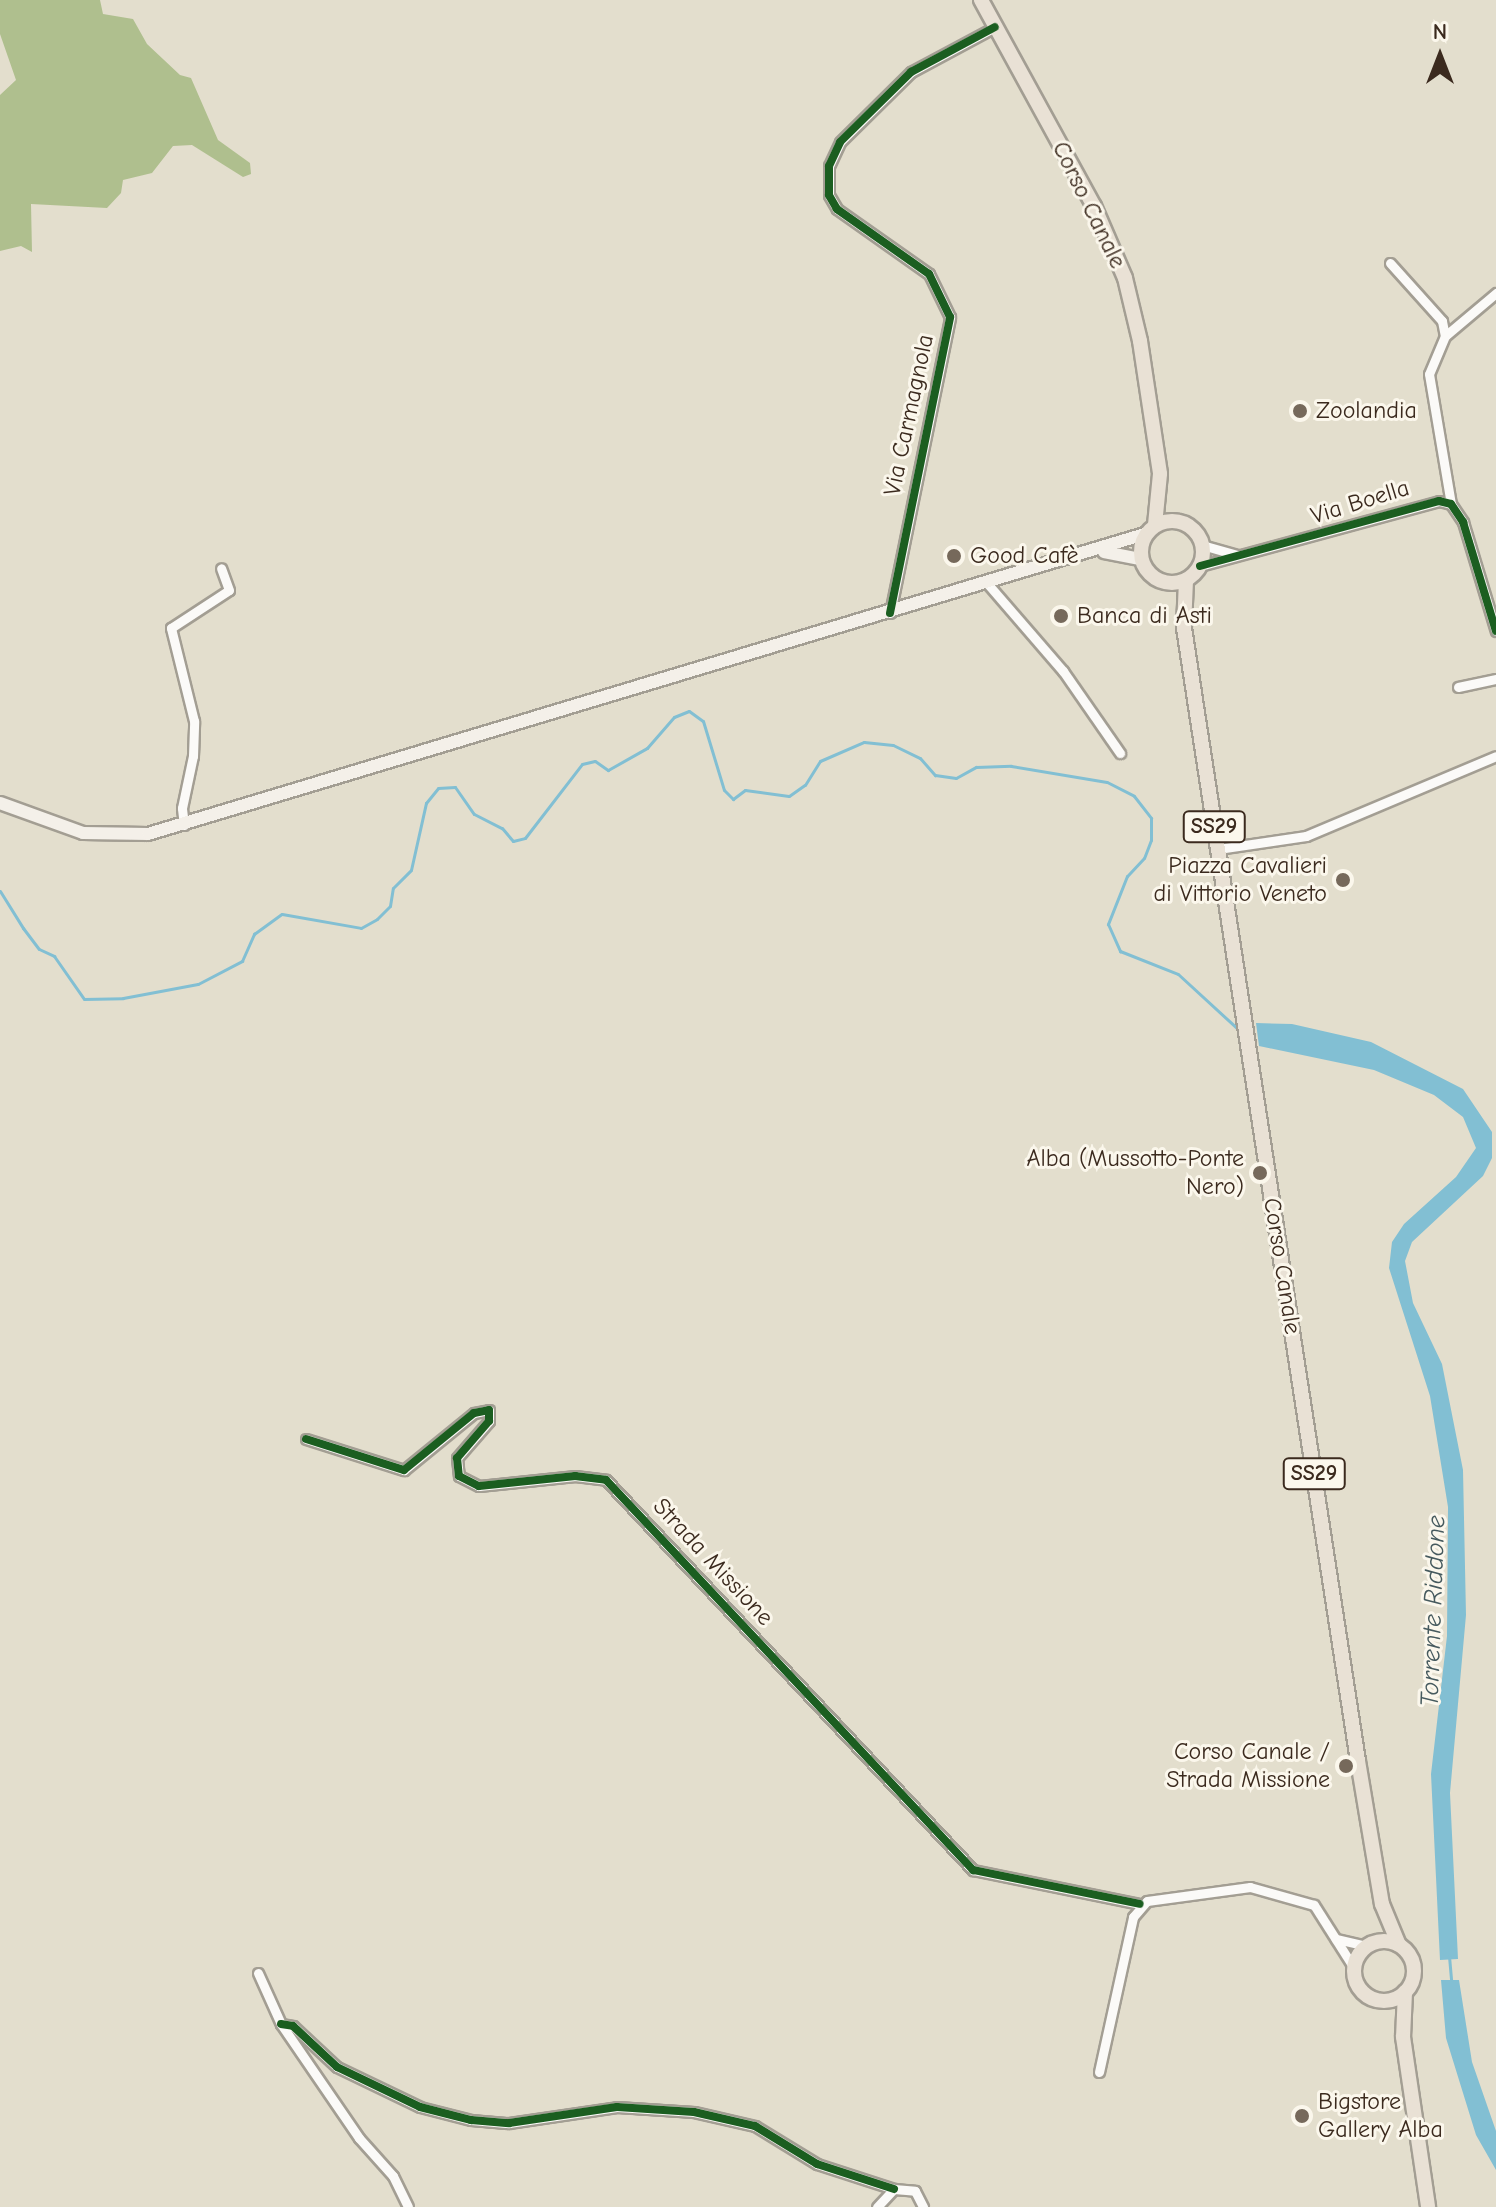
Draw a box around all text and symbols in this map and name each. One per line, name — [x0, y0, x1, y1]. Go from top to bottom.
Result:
north arrow — [1400, 16, 1480, 96]
text: N — [1433, 19, 1447, 45]
street label: Corso Canale — [1046, 137, 1132, 273]
street label: Via Carmagnola — [878, 332, 940, 498]
place label: Zoolandia — [1316, 397, 1417, 425]
marker: Zoolandia — [1291, 402, 1309, 420]
street label: Via Boella — [1307, 473, 1413, 531]
place label: Good Cafè — [970, 542, 1078, 570]
marker: Good Cafè — [945, 547, 963, 565]
place label: Banca di Asti — [1077, 602, 1212, 630]
marker: Banca di Asti — [1052, 607, 1070, 625]
road number: SS29 — [1182, 809, 1246, 845]
place label: Piazza Cavalieri di Vittorio Veneto — [1153, 852, 1327, 908]
marker: Piazza Cavalieri di Vittorio Veneto — [1334, 871, 1352, 889]
place label: Alba (Mussotto-Ponte Nero) — [1027, 1145, 1244, 1201]
marker: Alba (Mussotto-Ponte Nero) — [1251, 1164, 1269, 1182]
street label: Corso Canale — [1257, 1196, 1307, 1336]
road number: SS29 — [1282, 1456, 1346, 1492]
street label: Strada Missione — [647, 1492, 779, 1632]
water label: Torrente Riddone — [1415, 1515, 1453, 1707]
place label: Corso Canale / Strada Missione — [1166, 1738, 1330, 1794]
marker: Corso Canale / Strada Missione — [1337, 1757, 1355, 1775]
place label: Bigstore Gallery Alba — [1318, 2088, 1443, 2144]
marker: Bigstore Gallery Alba — [1293, 2107, 1311, 2125]

